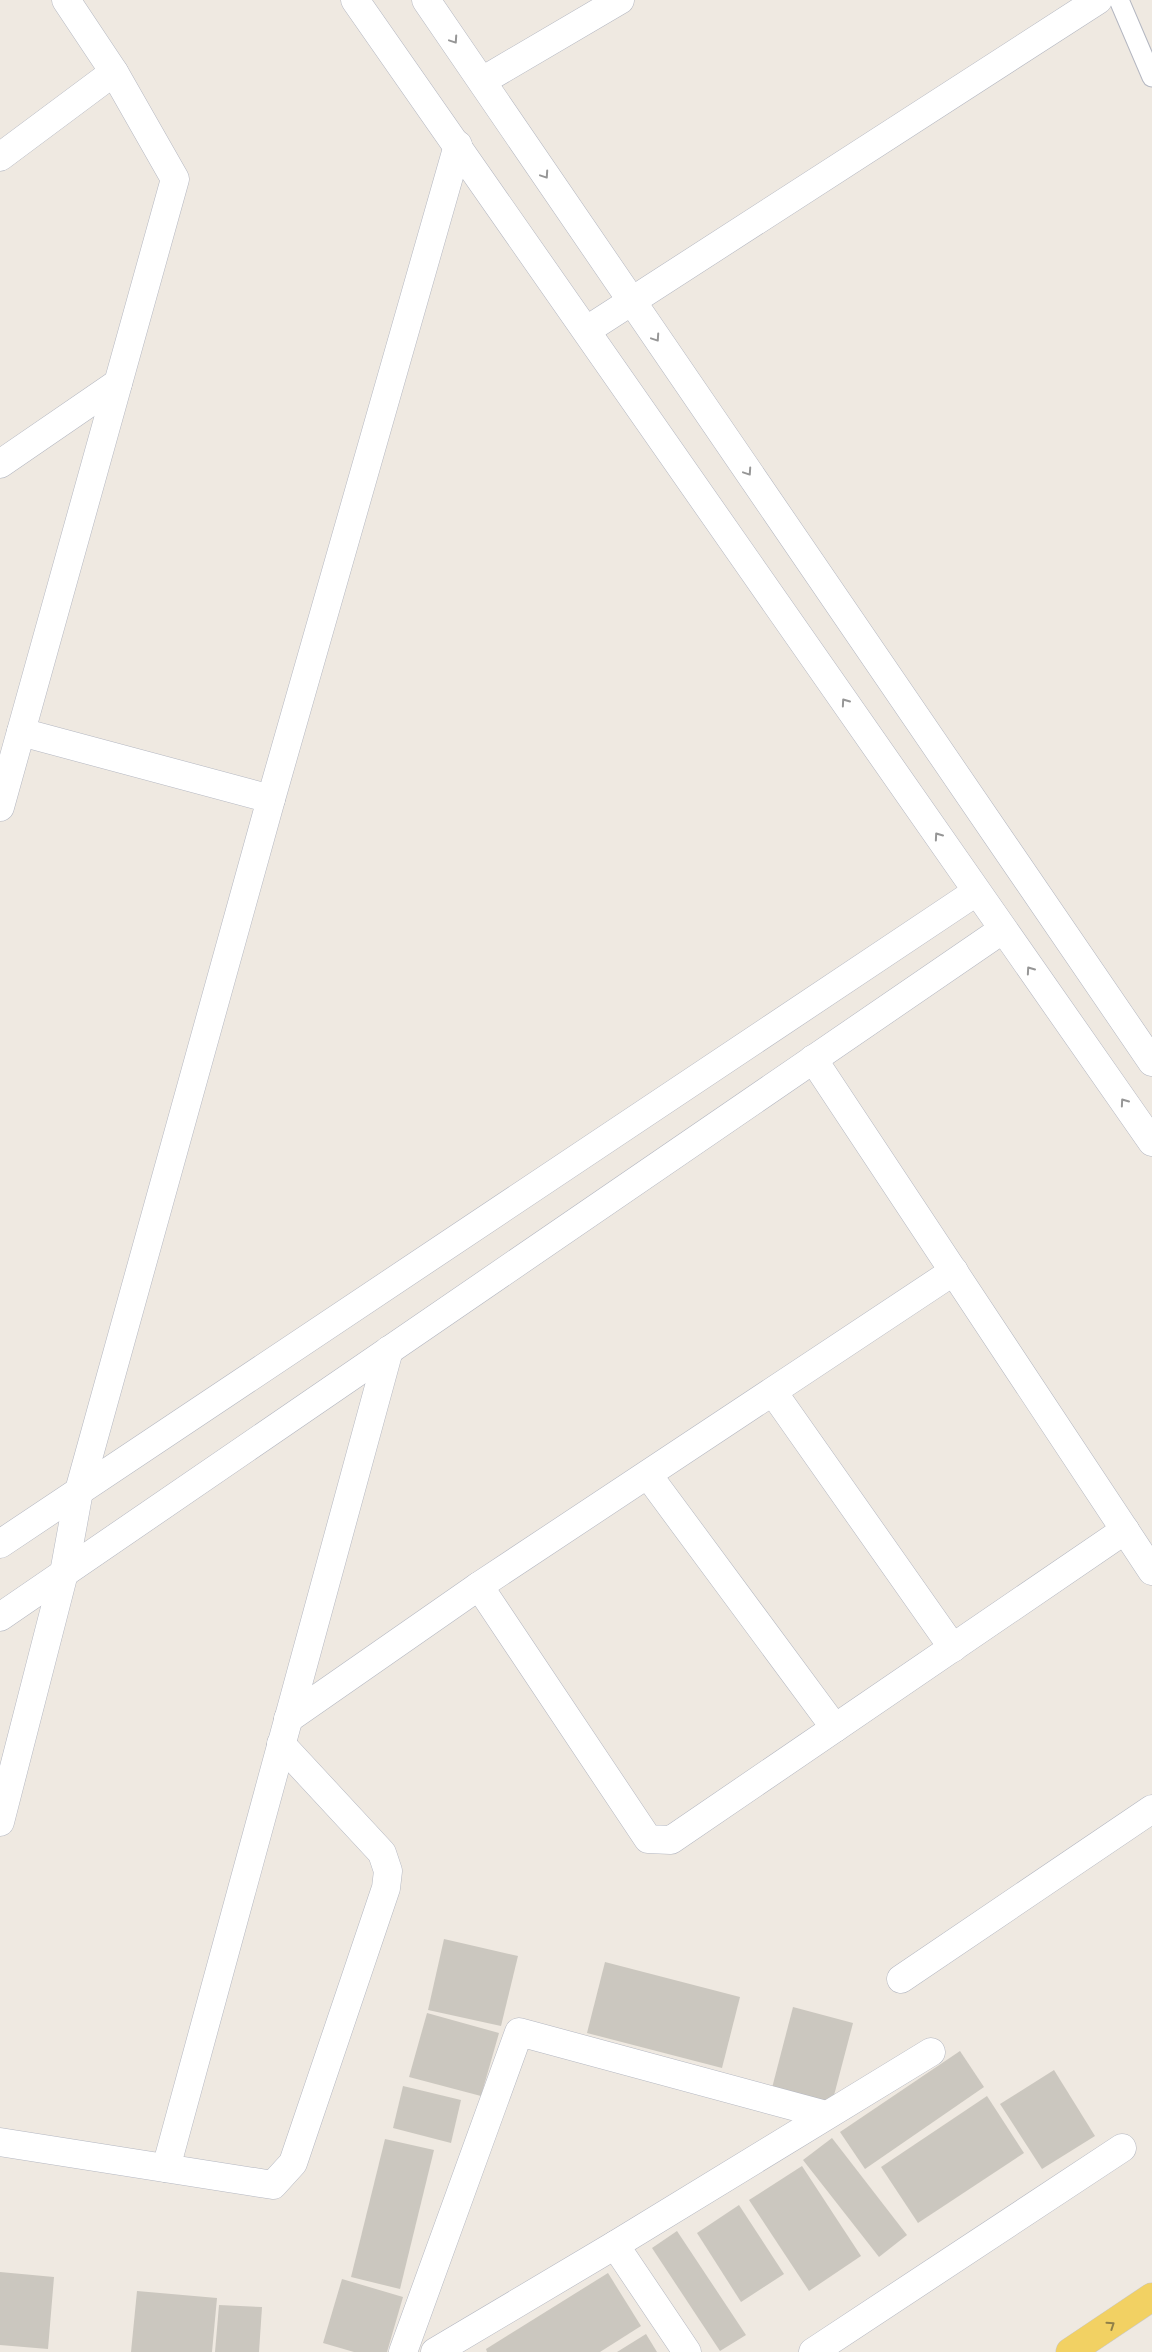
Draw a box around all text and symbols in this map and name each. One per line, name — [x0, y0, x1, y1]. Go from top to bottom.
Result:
one-way arrow — [448, 35, 457, 44]
one-way arrow — [539, 169, 548, 179]
one-way arrow — [650, 333, 659, 342]
one-way arrow — [741, 467, 751, 476]
one-way arrow — [842, 699, 851, 708]
one-way arrow — [935, 832, 944, 842]
one-way arrow — [1027, 966, 1036, 976]
one-way arrow — [1121, 1098, 1130, 1108]
one-way arrow — [1105, 2322, 1115, 2331]

